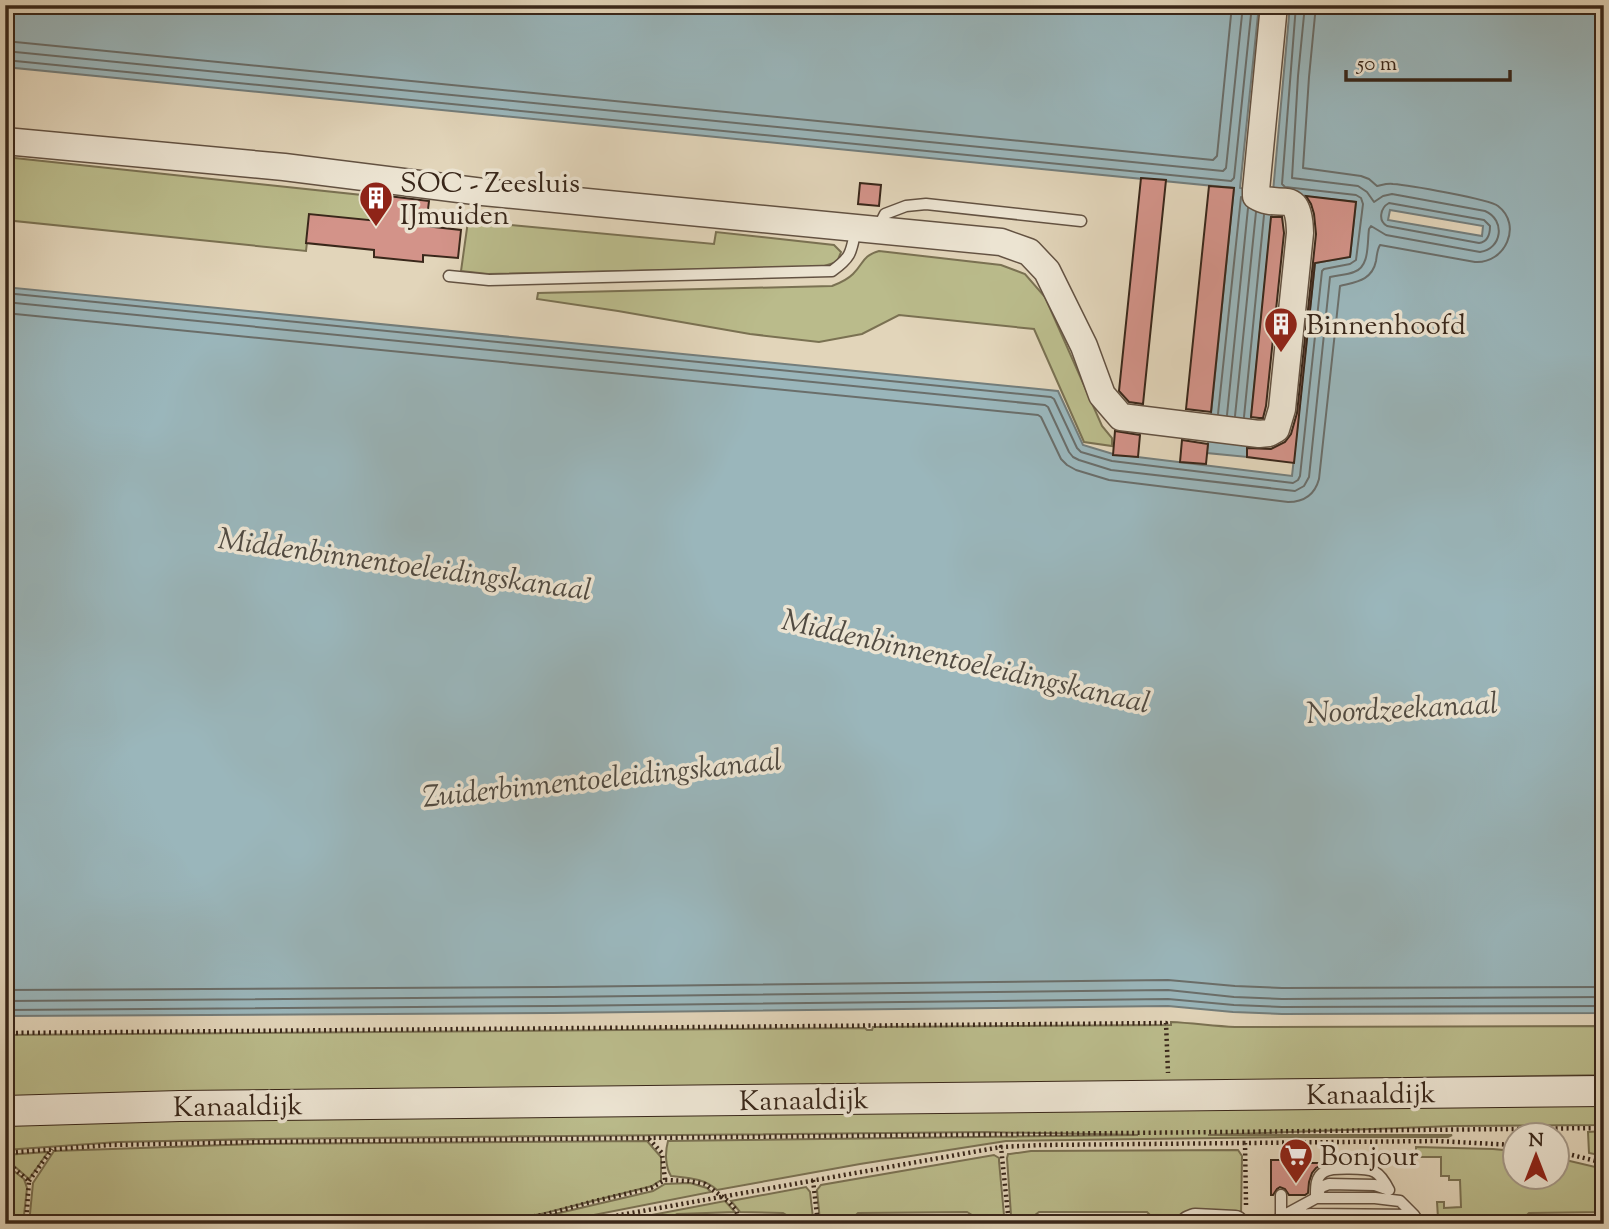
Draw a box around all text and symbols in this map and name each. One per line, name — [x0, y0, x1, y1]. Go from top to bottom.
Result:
scale bar — [1346, 38, 1511, 82]
text: 50 m — [1356, 50, 1397, 80]
place label: SOC - Zeesluis IJmuiden — [400, 165, 580, 237]
building icon: SOC - Zeesluis IJmuiden — [357, 179, 395, 228]
building icon: Binnenhoofd — [1262, 305, 1300, 354]
place label: Binnenhoofd — [1306, 307, 1466, 347]
water label: Middenbinnentoeleidingskanaal — [215, 519, 594, 614]
water label: Middenbinnentoeleidingskanaal — [777, 600, 1154, 727]
water label: Noordzeekanaal — [1305, 684, 1499, 737]
water label: Zuiderbinnentoeleidingskanaal — [420, 740, 784, 821]
street label: Kanaaldijk — [1306, 1075, 1436, 1117]
street label: Kanaaldijk — [739, 1081, 869, 1123]
street label: Kanaaldijk — [173, 1087, 303, 1129]
north arrow — [1500, 1120, 1570, 1190]
text: N — [1528, 1128, 1544, 1155]
supermarket icon: Bonjour — [1277, 1136, 1315, 1185]
place label: Bonjour — [1320, 1138, 1419, 1178]

